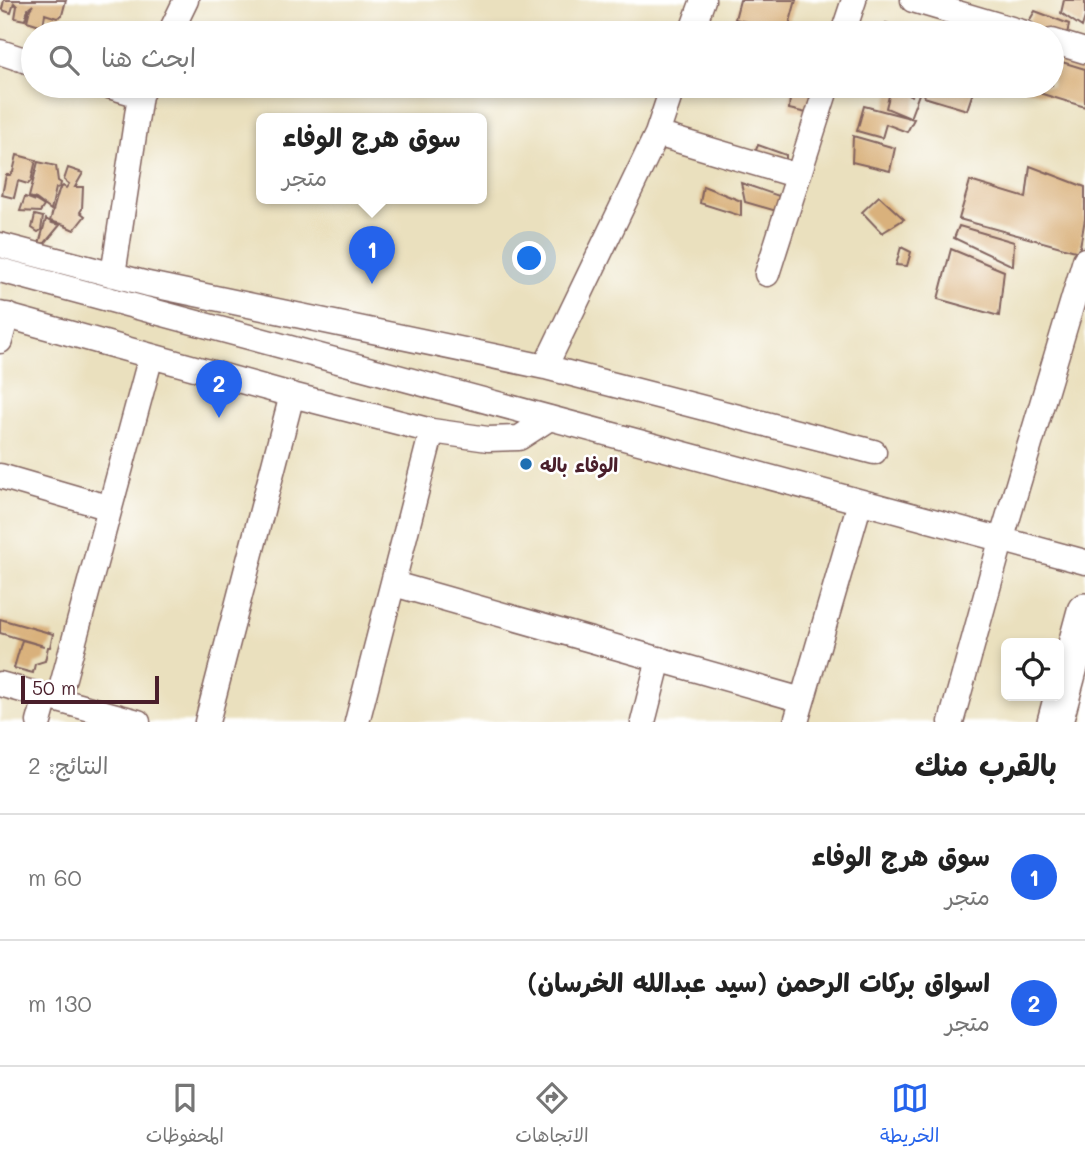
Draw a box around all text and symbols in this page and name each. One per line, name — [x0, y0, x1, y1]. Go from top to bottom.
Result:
search box — [21, 21, 1064, 98]
text: ابحث هنا — [101, 40, 196, 74]
icon: search — [45, 41, 83, 79]
popup — [256, 113, 487, 204]
text: سوق هرج الوفاء — [282, 120, 461, 154]
text: متجر — [282, 162, 327, 192]
pin: 1 — [349, 226, 395, 284]
your location — [512, 241, 546, 275]
pin: 2 — [196, 360, 242, 418]
place label: الوفاء باله — [540, 452, 618, 479]
marker: الوفاء باله — [518, 456, 534, 472]
map controls — [1001, 638, 1064, 701]
button: locate — [1001, 638, 1064, 701]
scale bar — [21, 673, 159, 705]
text: 50 m — [32, 675, 76, 700]
text: بالقرب منك — [915, 744, 1057, 784]
text: النتائج: 2 — [28, 750, 108, 780]
text: سوق هرج الوفاء — [812, 839, 990, 873]
text: 60 m — [28, 862, 82, 892]
text: 1 — [1029, 862, 1039, 892]
text: متجر — [945, 881, 990, 911]
text: اسواق بركات الرحمن (سيد عبدالله الخرسان) — [528, 965, 990, 999]
text: 130 m — [28, 988, 92, 1018]
text: 2 — [1028, 988, 1040, 1018]
text: متجر — [945, 1007, 990, 1037]
tab: المحفوظات — [146, 1079, 224, 1152]
tab: الاتجاهات — [515, 1079, 589, 1152]
tab: الخريطة — [880, 1079, 939, 1152]

